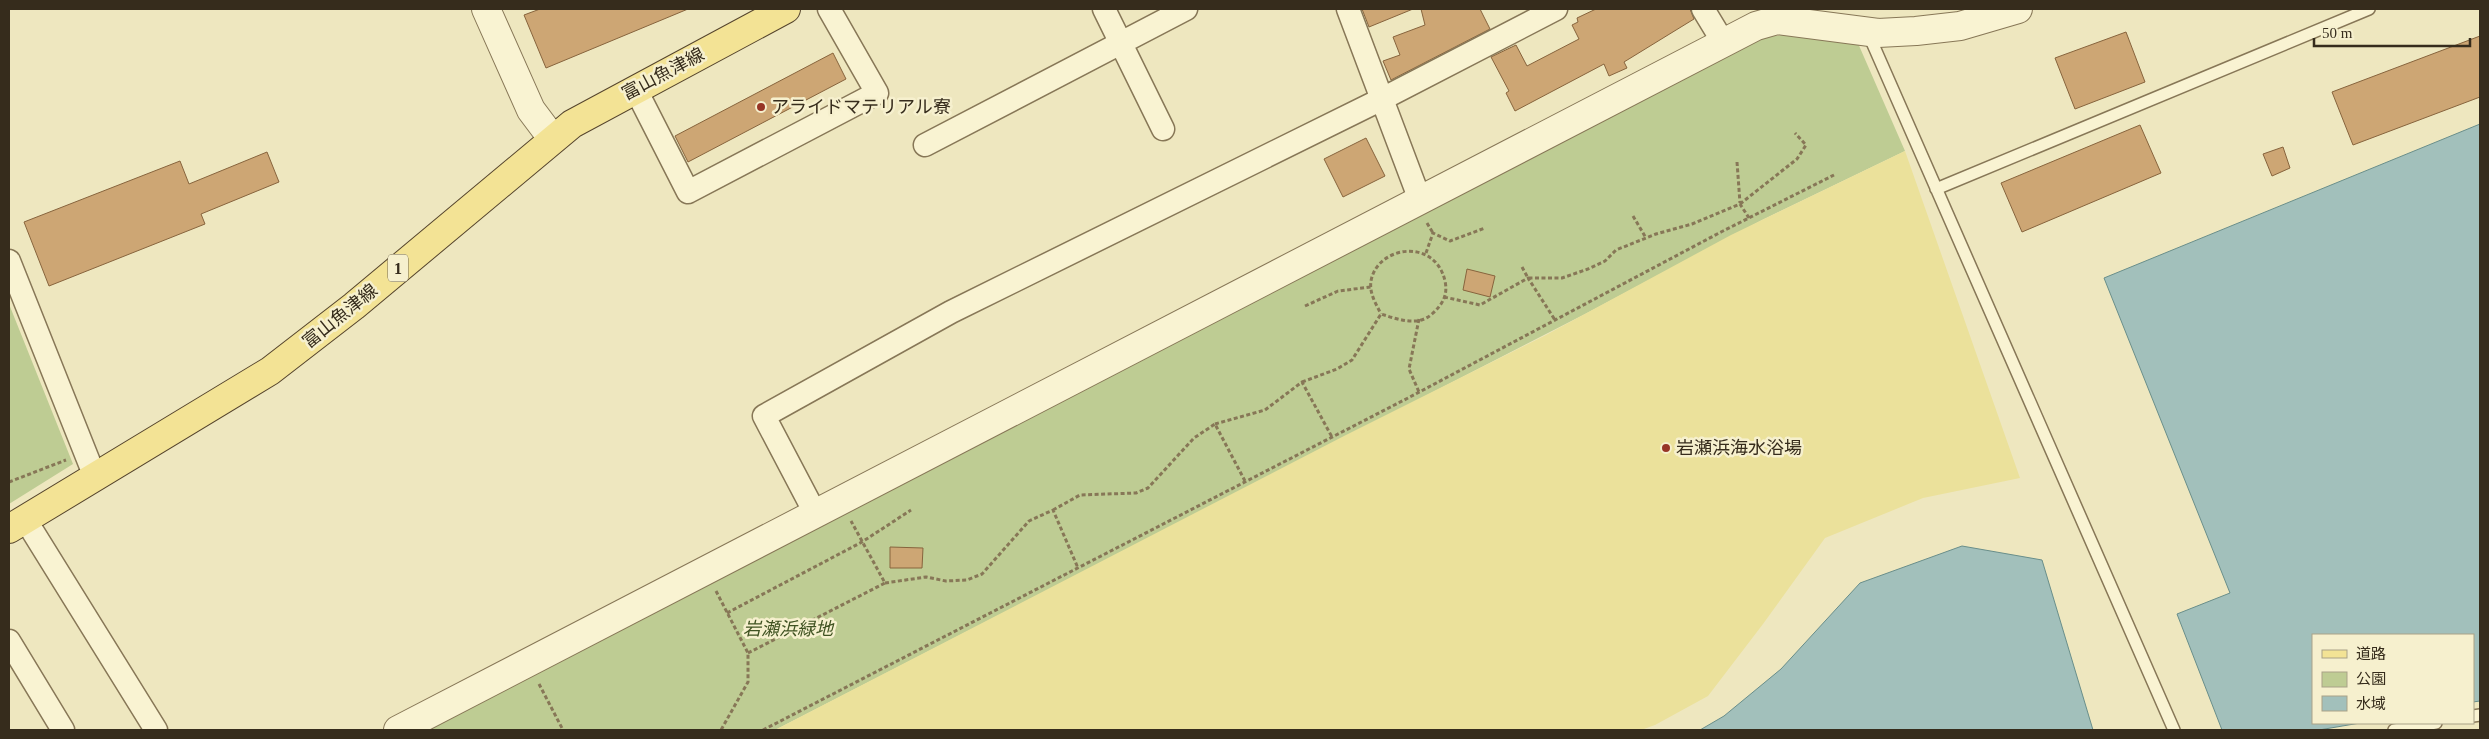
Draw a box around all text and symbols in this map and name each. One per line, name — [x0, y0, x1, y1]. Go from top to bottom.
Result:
scale bar — [2314, 15, 2470, 47]
text: 50 m — [2322, 25, 2353, 41]
street label: 富山魚津線 — [619, 44, 707, 104]
place label: アライドマテリアル寮 — [771, 97, 951, 117]
marker: アライドマテリアル寮 — [755, 101, 767, 113]
road number: 1 — [388, 254, 408, 282]
street label: 富山魚津線 — [299, 280, 381, 352]
place label: 岩瀬浜海水浴場 — [1676, 438, 1802, 458]
marker: 岩瀬浜海水浴場 — [1660, 442, 1672, 454]
park label: 岩瀬浜緑地 — [743, 619, 835, 639]
legend — [2312, 634, 2474, 724]
text: 道路 — [2356, 646, 2386, 662]
text: 公園 — [2356, 671, 2386, 687]
text: 水域 — [2356, 696, 2386, 712]

